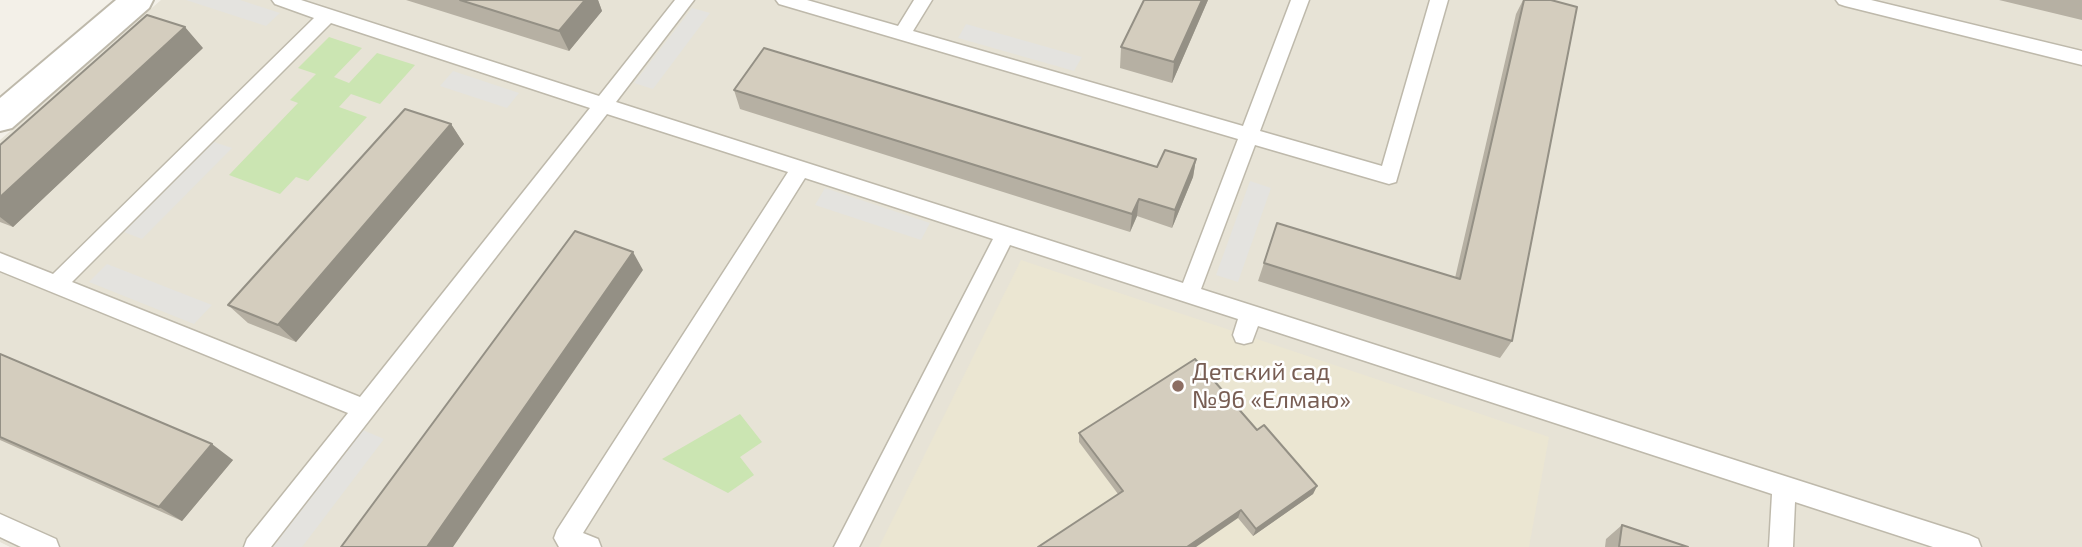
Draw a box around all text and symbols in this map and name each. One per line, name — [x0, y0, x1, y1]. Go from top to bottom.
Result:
place label: Детский сад №96 «Елмаю» — [1192, 358, 1351, 414]
marker: Детский сад №96 «Елмаю» — [1170, 378, 1186, 394]

